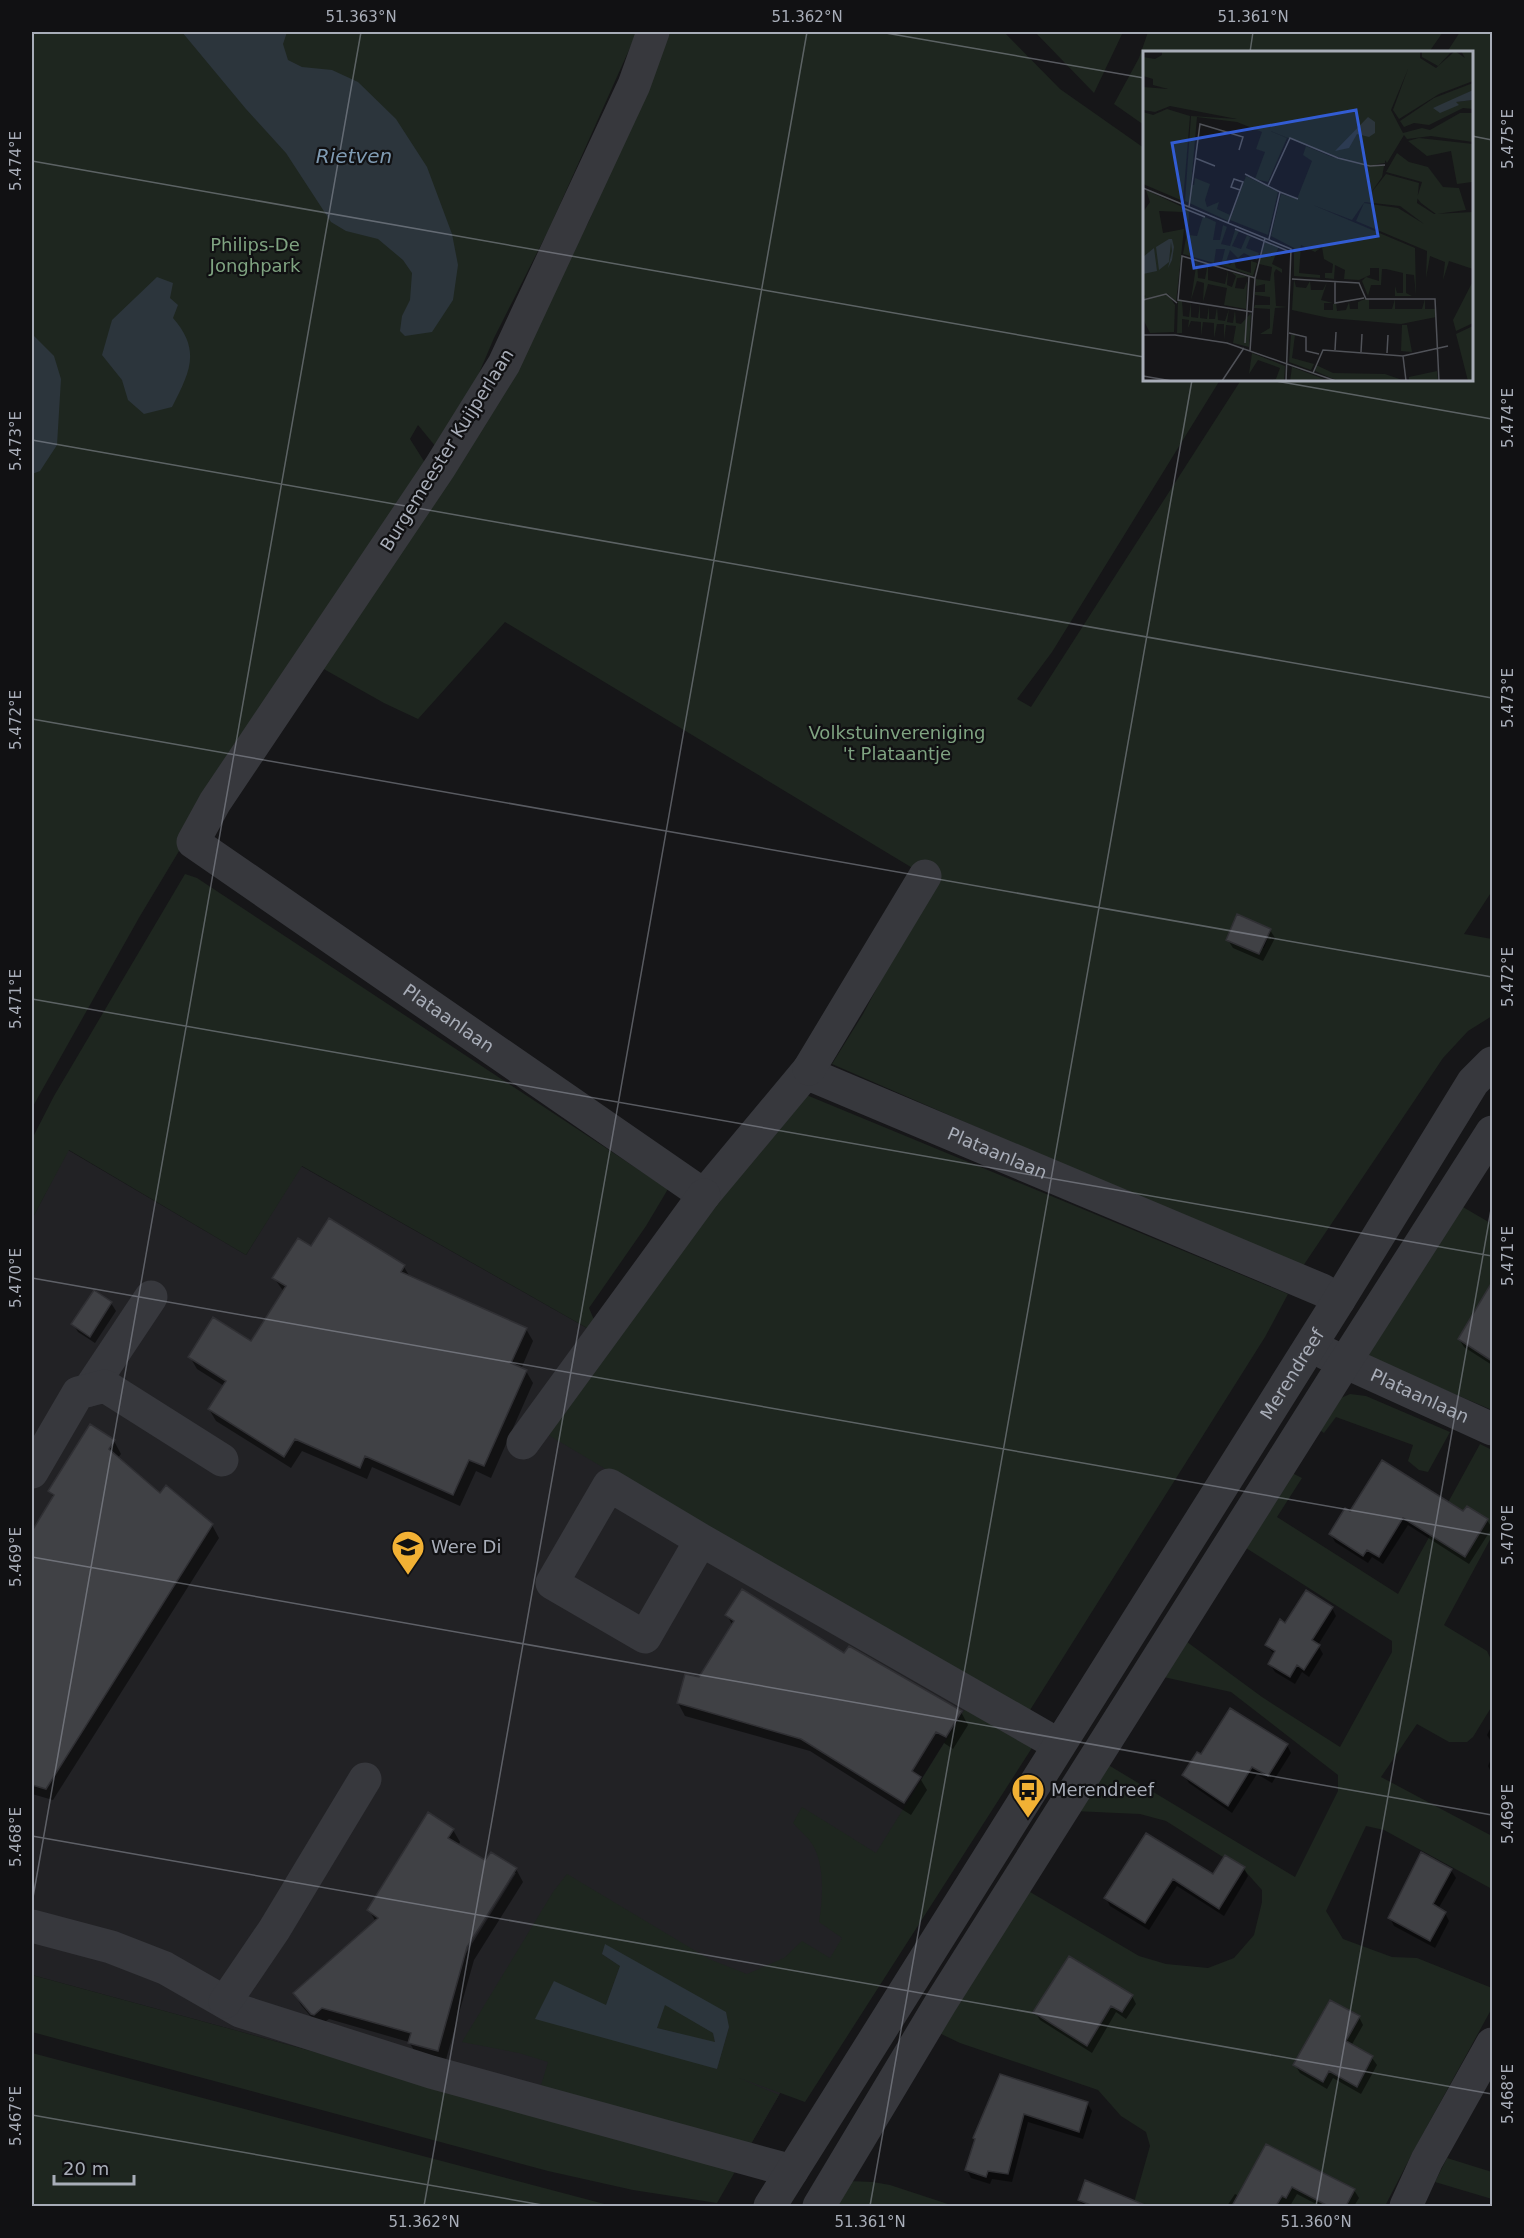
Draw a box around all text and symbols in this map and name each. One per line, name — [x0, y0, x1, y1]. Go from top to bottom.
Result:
text: 51.363°N — [325, 8, 397, 26]
text: 51.362°N — [771, 8, 843, 26]
text: 51.361°N — [1217, 8, 1289, 26]
inset map — [1143, 51, 1473, 381]
text: 5.475°E — [1499, 109, 1517, 169]
text: 5.474°E — [7, 131, 25, 191]
water label: Rietven — [316, 144, 392, 168]
park label: Philips-De Jonghpark — [209, 234, 301, 276]
street label: Burgemeester Kuijperlaan — [376, 345, 518, 555]
text: 5.474°E — [1499, 388, 1517, 448]
text: 5.473°E — [7, 411, 25, 471]
text: 5.473°E — [1499, 668, 1517, 728]
text: 5.472°E — [7, 690, 25, 750]
park label: Volkstuinvereniging 't Plataantje — [808, 722, 986, 764]
text: 5.472°E — [1499, 947, 1517, 1007]
text: 5.471°E — [7, 969, 25, 1029]
street label: Plataanlaan — [399, 979, 498, 1057]
street label: Plataanlaan — [945, 1123, 1050, 1183]
text: 5.471°E — [1499, 1226, 1517, 1286]
text: 5.470°E — [7, 1248, 25, 1308]
street label: Merendreef — [1256, 1324, 1329, 1423]
street label: Plataanlaan — [1367, 1364, 1472, 1427]
text: 5.470°E — [1499, 1505, 1517, 1565]
text: 5.469°E — [7, 1527, 25, 1587]
school or university icon: Were Di — [390, 1529, 426, 1576]
place label: Were Di — [431, 1536, 501, 1557]
bus stop icon: Merendreef — [1010, 1772, 1046, 1819]
place label: Merendreef — [1051, 1779, 1155, 1800]
text: 5.469°E — [1499, 1784, 1517, 1844]
text: 5.468°E — [7, 1807, 25, 1867]
text: 5.468°E — [1499, 2064, 1517, 2124]
text: 5.467°E — [7, 2086, 25, 2146]
scale bar — [54, 2148, 134, 2186]
text: 20 m — [63, 2158, 109, 2179]
text: 51.362°N — [388, 2213, 460, 2231]
text: 51.361°N — [834, 2213, 906, 2231]
text: 51.360°N — [1280, 2213, 1352, 2231]

